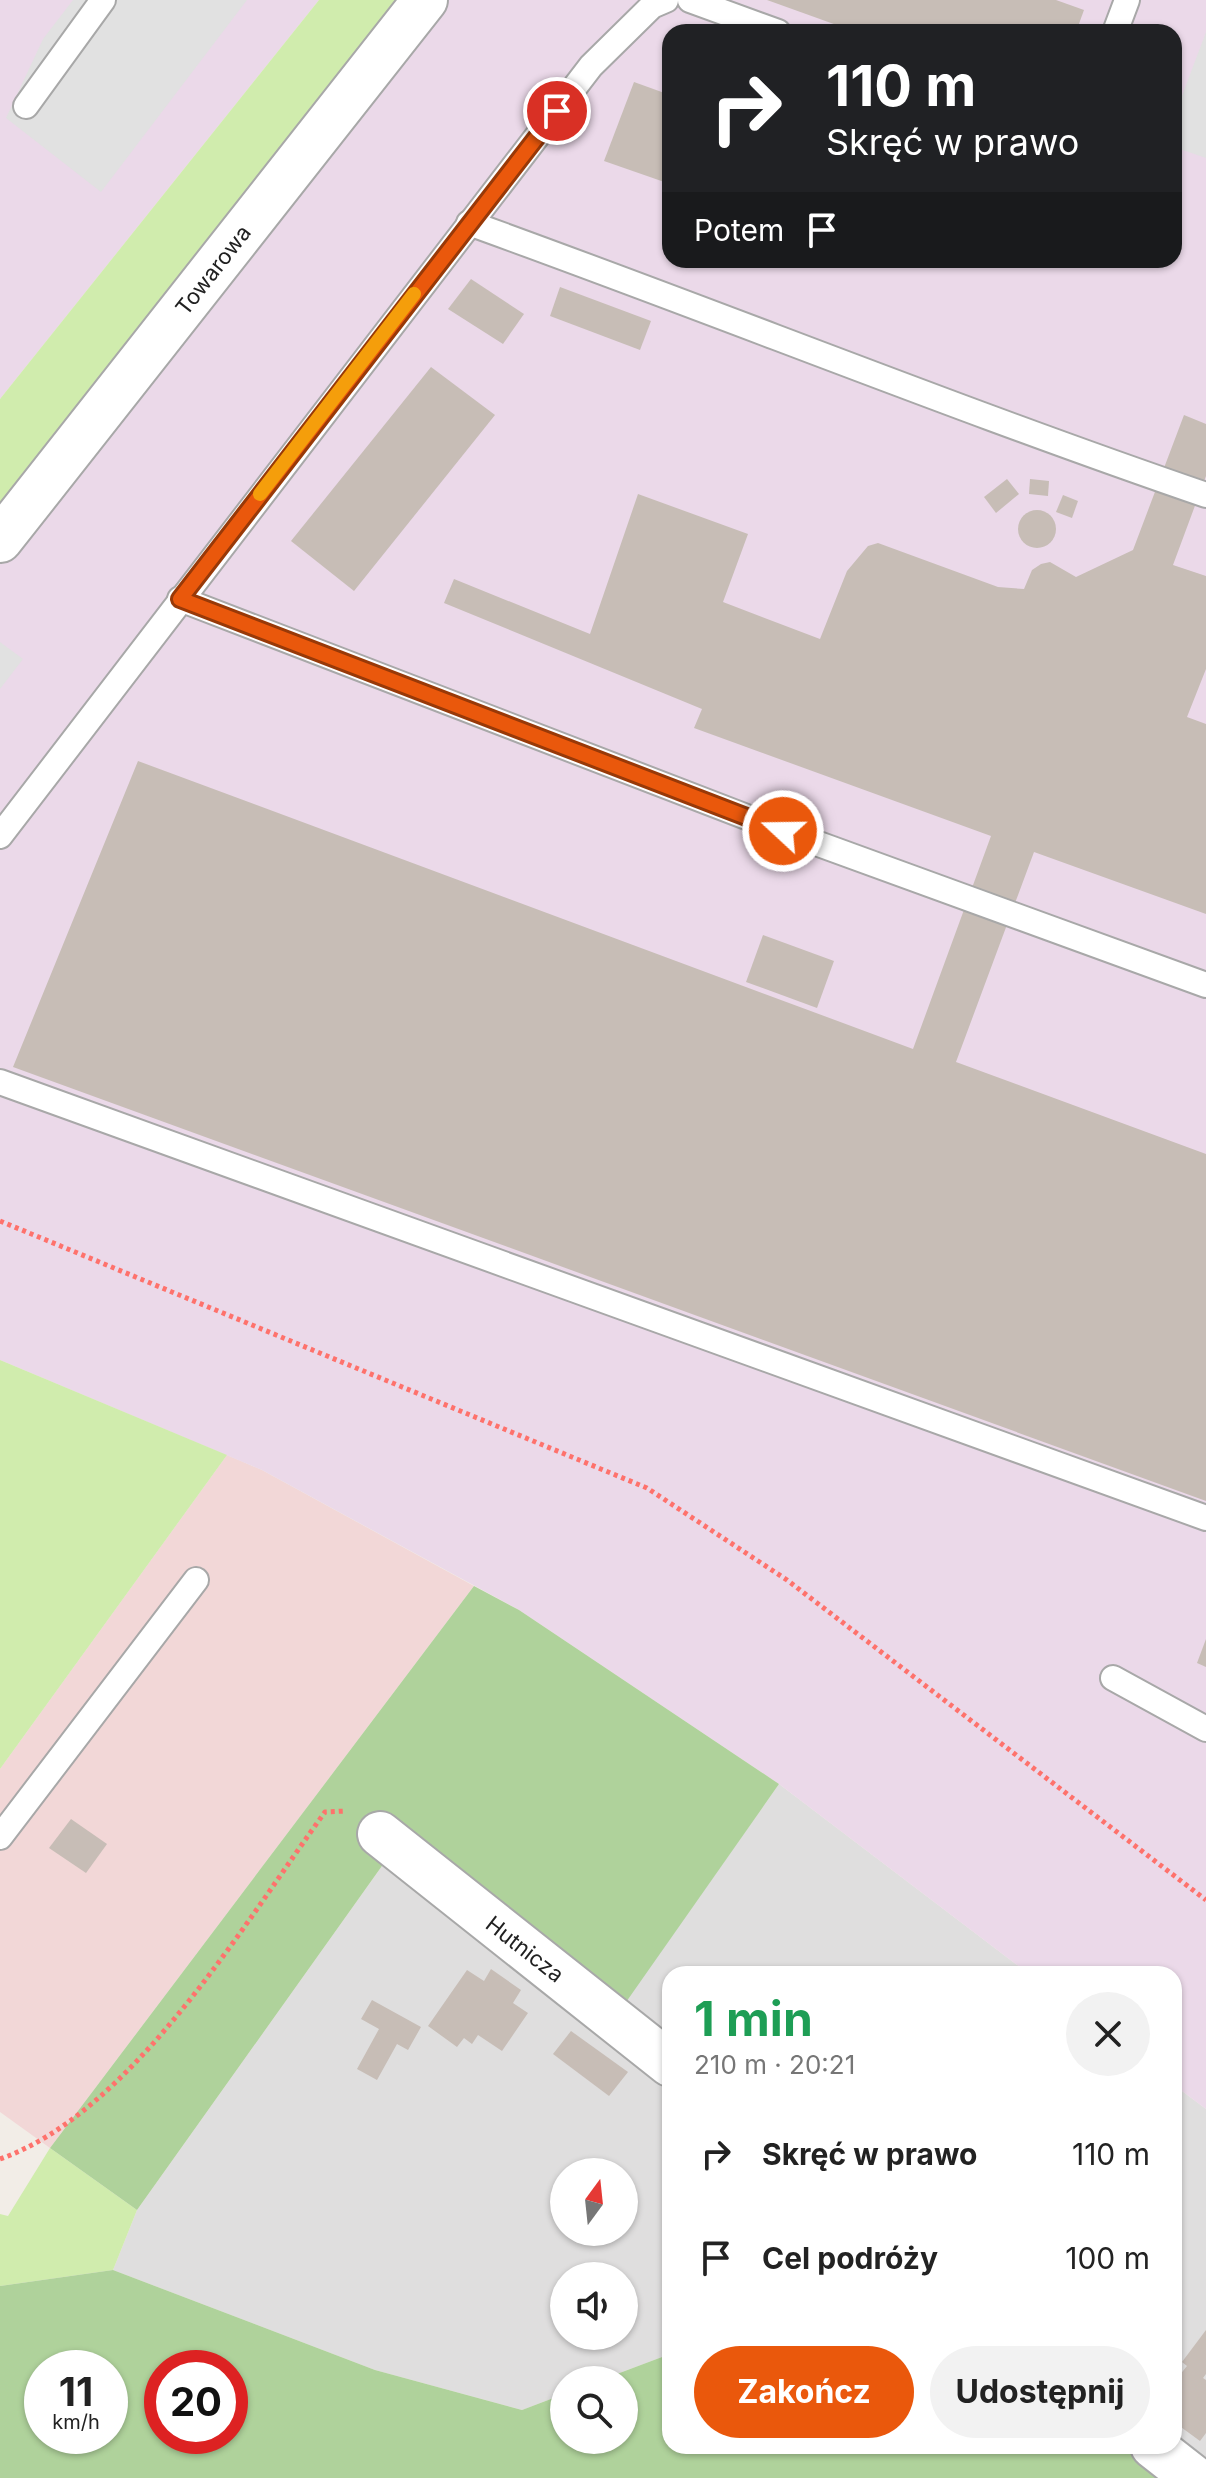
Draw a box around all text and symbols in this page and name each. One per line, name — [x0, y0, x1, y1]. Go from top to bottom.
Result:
text: 110 m — [826, 52, 976, 120]
icon: right — [694, 56, 798, 160]
pin — [523, 77, 591, 145]
icon: arrive — [535, 89, 579, 133]
text: Skręć w prawo — [826, 120, 1079, 164]
icon: arrive — [800, 208, 844, 252]
text: Potem — [694, 212, 784, 248]
street label: Towarowa — [170, 220, 256, 320]
position arrow — [741, 789, 825, 873]
street label: Hutnicza — [481, 1911, 569, 1987]
text: 1 min — [694, 1989, 813, 2048]
button: close — [1066, 1992, 1150, 2076]
text: 210 m · 20:21 — [694, 2049, 855, 2080]
icon: right — [694, 2132, 738, 2176]
text: Skręć w prawo — [762, 2136, 977, 2172]
text: 110 m — [1072, 2136, 1150, 2172]
north arrow — [550, 2158, 638, 2246]
map controls — [550, 2158, 638, 2454]
icon: arrive — [694, 2236, 738, 2280]
text: Cel podróży — [762, 2240, 938, 2276]
text: 100 m — [1065, 2240, 1150, 2276]
button: sound — [550, 2262, 638, 2350]
button: Zakończ — [694, 2346, 914, 2438]
button: Udostępnij — [930, 2346, 1150, 2438]
speed limit sign: 20 — [144, 2350, 248, 2454]
button: search — [550, 2366, 638, 2454]
text: 11 — [59, 2367, 93, 2416]
text: km/h — [52, 2410, 100, 2434]

